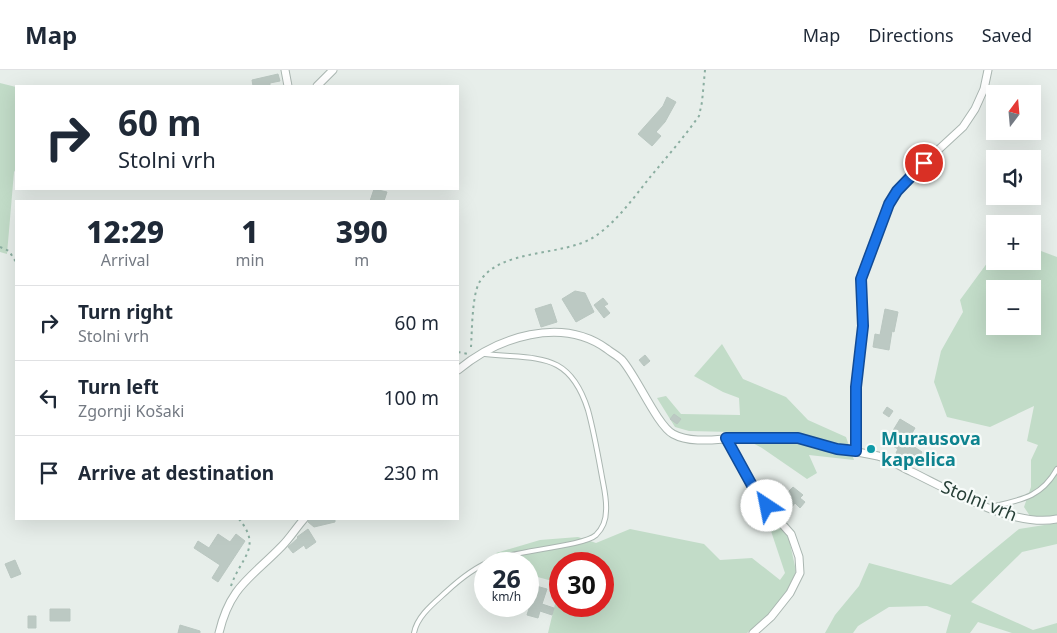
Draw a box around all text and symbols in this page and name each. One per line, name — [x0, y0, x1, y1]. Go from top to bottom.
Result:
text: Map — [25, 18, 77, 51]
text: Map — [803, 23, 840, 47]
text: Directions — [868, 23, 954, 47]
text: Saved — [982, 23, 1032, 47]
north arrow — [986, 85, 1041, 140]
map controls — [986, 85, 1041, 335]
text: 60 m — [118, 99, 201, 146]
icon: right — [35, 105, 100, 170]
pin — [903, 142, 945, 184]
text: Stolni vrh — [118, 144, 216, 174]
icon: arrive — [910, 149, 938, 177]
button: sound — [986, 150, 1041, 205]
text: 12:29 — [86, 211, 164, 252]
text: 1 — [241, 211, 259, 252]
text: 390 — [336, 211, 388, 252]
button: + — [986, 215, 1041, 270]
text: Arrival — [101, 249, 150, 271]
text: min — [235, 249, 264, 271]
text: m — [354, 249, 369, 271]
button: − — [986, 280, 1041, 335]
text: Turn right — [78, 299, 173, 325]
icon: right — [35, 309, 63, 337]
text: 60 m — [395, 310, 439, 336]
text: Stolni vrh — [78, 325, 149, 347]
text: Turn left — [78, 374, 159, 400]
icon: left — [35, 384, 63, 412]
text: 100 m — [384, 385, 439, 411]
text: Zgornji Košaki — [78, 400, 184, 422]
place label: Murausova kapelica — [881, 426, 981, 471]
marker: Murausova kapelica — [865, 443, 877, 455]
icon: arrive — [35, 459, 63, 487]
text: Arrive at destination — [78, 460, 274, 486]
text: 230 m — [384, 460, 439, 486]
street label: Stolni vrh — [938, 474, 1021, 526]
position arrow — [740, 479, 792, 531]
speed limit sign: 30 — [549, 552, 614, 617]
text: 26 — [492, 561, 521, 595]
text: km/h — [492, 588, 521, 605]

